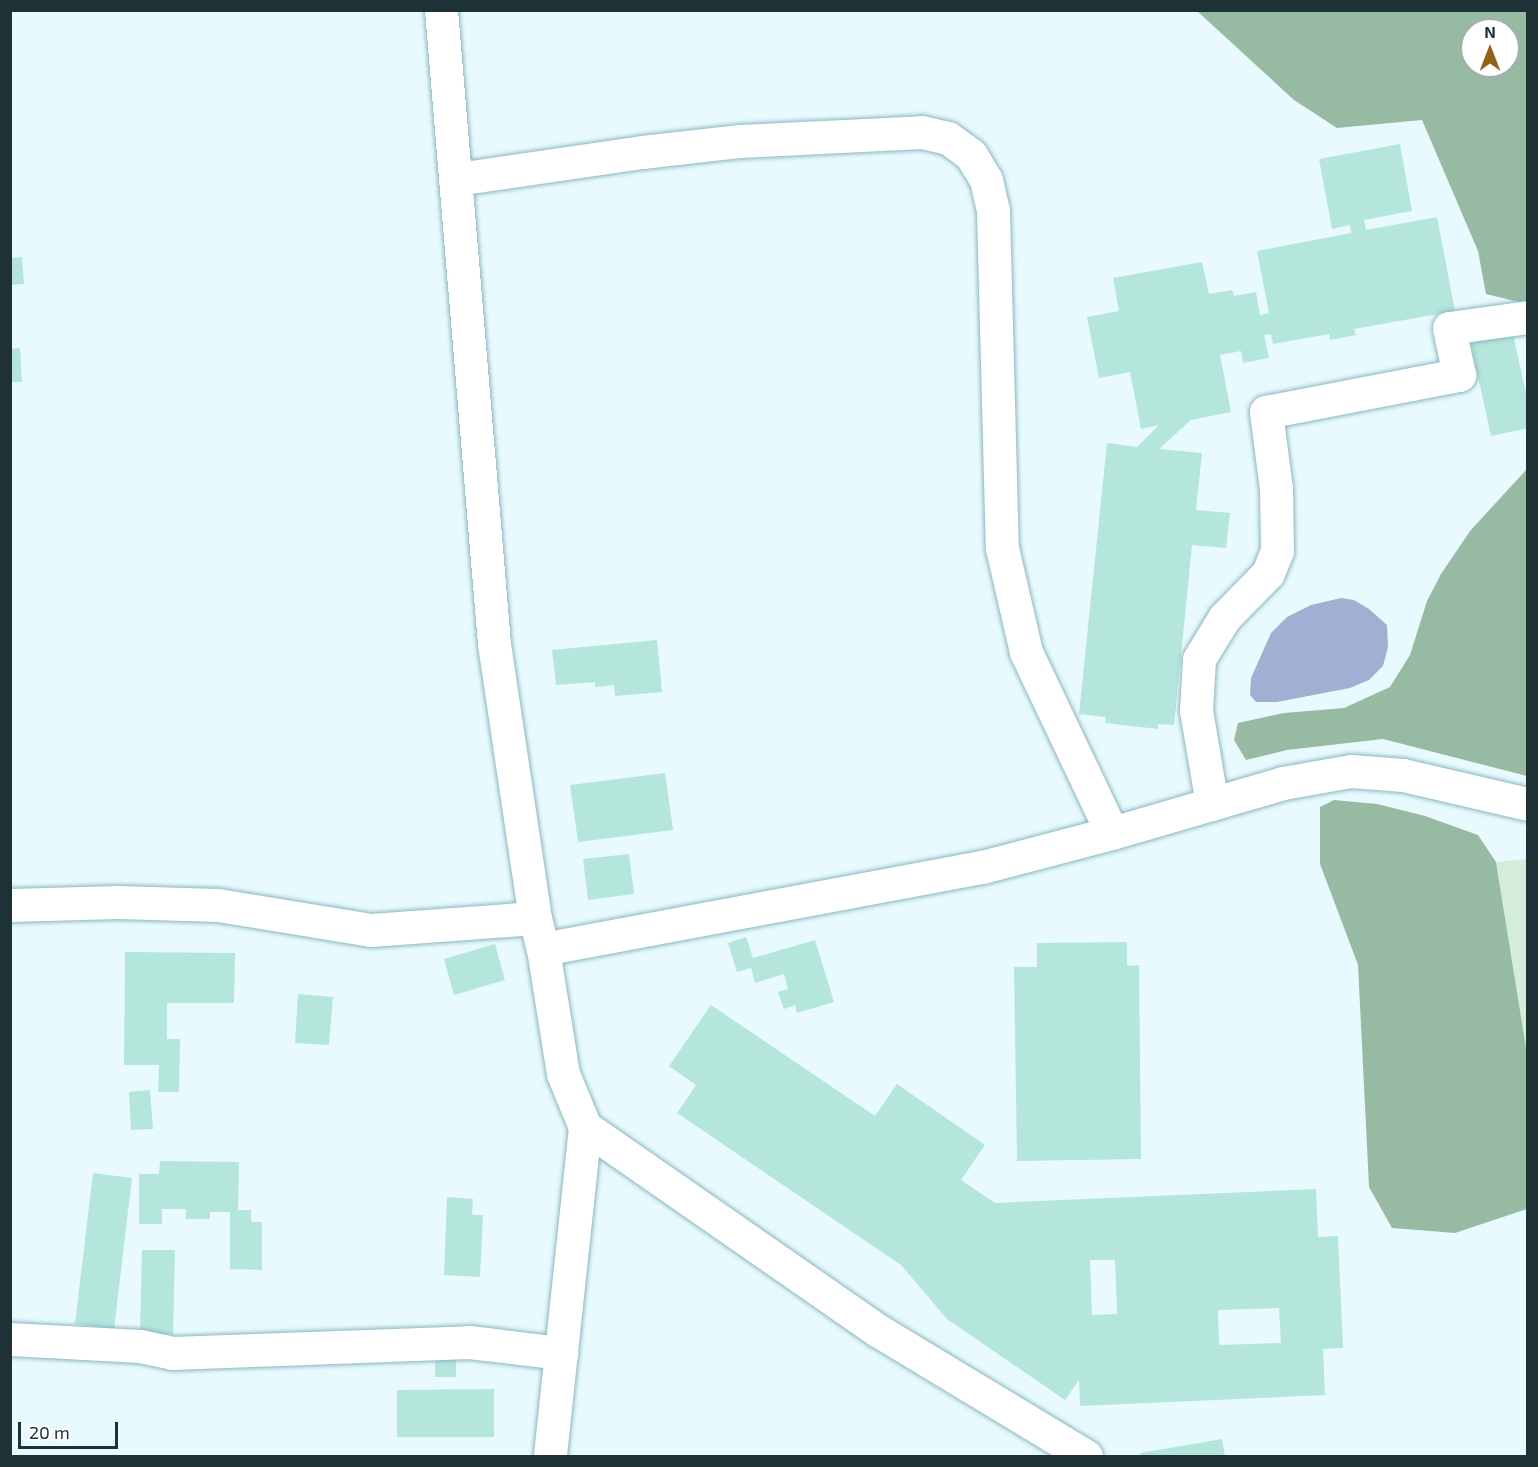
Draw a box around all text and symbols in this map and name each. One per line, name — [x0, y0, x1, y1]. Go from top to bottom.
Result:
north arrow — [1460, 18, 1520, 78]
text: N — [1484, 22, 1496, 41]
scale bar — [21, 1410, 122, 1448]
text: 20 m — [29, 1421, 70, 1443]

